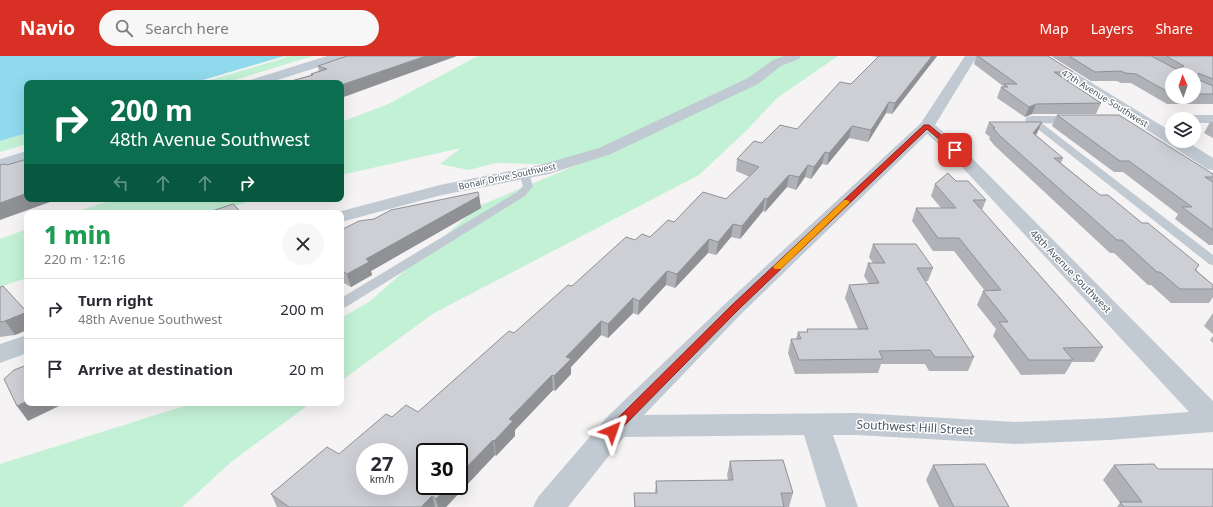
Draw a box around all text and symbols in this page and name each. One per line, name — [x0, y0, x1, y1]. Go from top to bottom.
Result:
search box — [99, 10, 379, 46]
text: Navio — [20, 15, 75, 41]
icon: search — [113, 17, 135, 39]
text: Search here — [145, 18, 229, 38]
text: Map — [1040, 19, 1069, 38]
text: Layers — [1091, 19, 1133, 38]
text: Share — [1155, 19, 1193, 38]
street label: 47th Avenue Southwest — [1059, 66, 1151, 130]
north arrow — [1165, 68, 1201, 104]
map controls — [1165, 68, 1201, 148]
text: 200 m — [110, 91, 193, 129]
icon: right — [44, 96, 96, 148]
button: layers — [1165, 112, 1201, 148]
text: 48th Avenue Southwest — [110, 127, 310, 151]
pin — [938, 133, 972, 167]
icon: arrive — [944, 139, 966, 161]
street label: Bonair Drive Southwest — [457, 159, 558, 193]
icon: left — [110, 172, 132, 194]
icon: ahead — [152, 172, 174, 194]
icon: ahead — [194, 172, 216, 194]
icon: right — [236, 172, 258, 194]
text: 1 min — [44, 218, 111, 251]
button: close — [282, 223, 324, 265]
street label: 48th Avenue Southwest — [1027, 226, 1115, 316]
text: 220 m · 12:16 — [44, 250, 125, 268]
text: Turn right — [78, 290, 153, 310]
icon: right — [44, 298, 66, 320]
text: 200 m — [280, 299, 324, 319]
text: 48th Avenue Southwest — [78, 310, 222, 328]
icon: arrive — [44, 358, 66, 380]
text: Arrive at destination — [78, 359, 233, 379]
text: 20 m — [289, 359, 324, 379]
position arrow — [591, 410, 633, 452]
street label: Southwest Hill Street — [856, 415, 975, 439]
speed limit sign: 30 — [416, 443, 468, 495]
text: 27 — [371, 450, 393, 477]
text: km/h — [370, 472, 394, 486]

